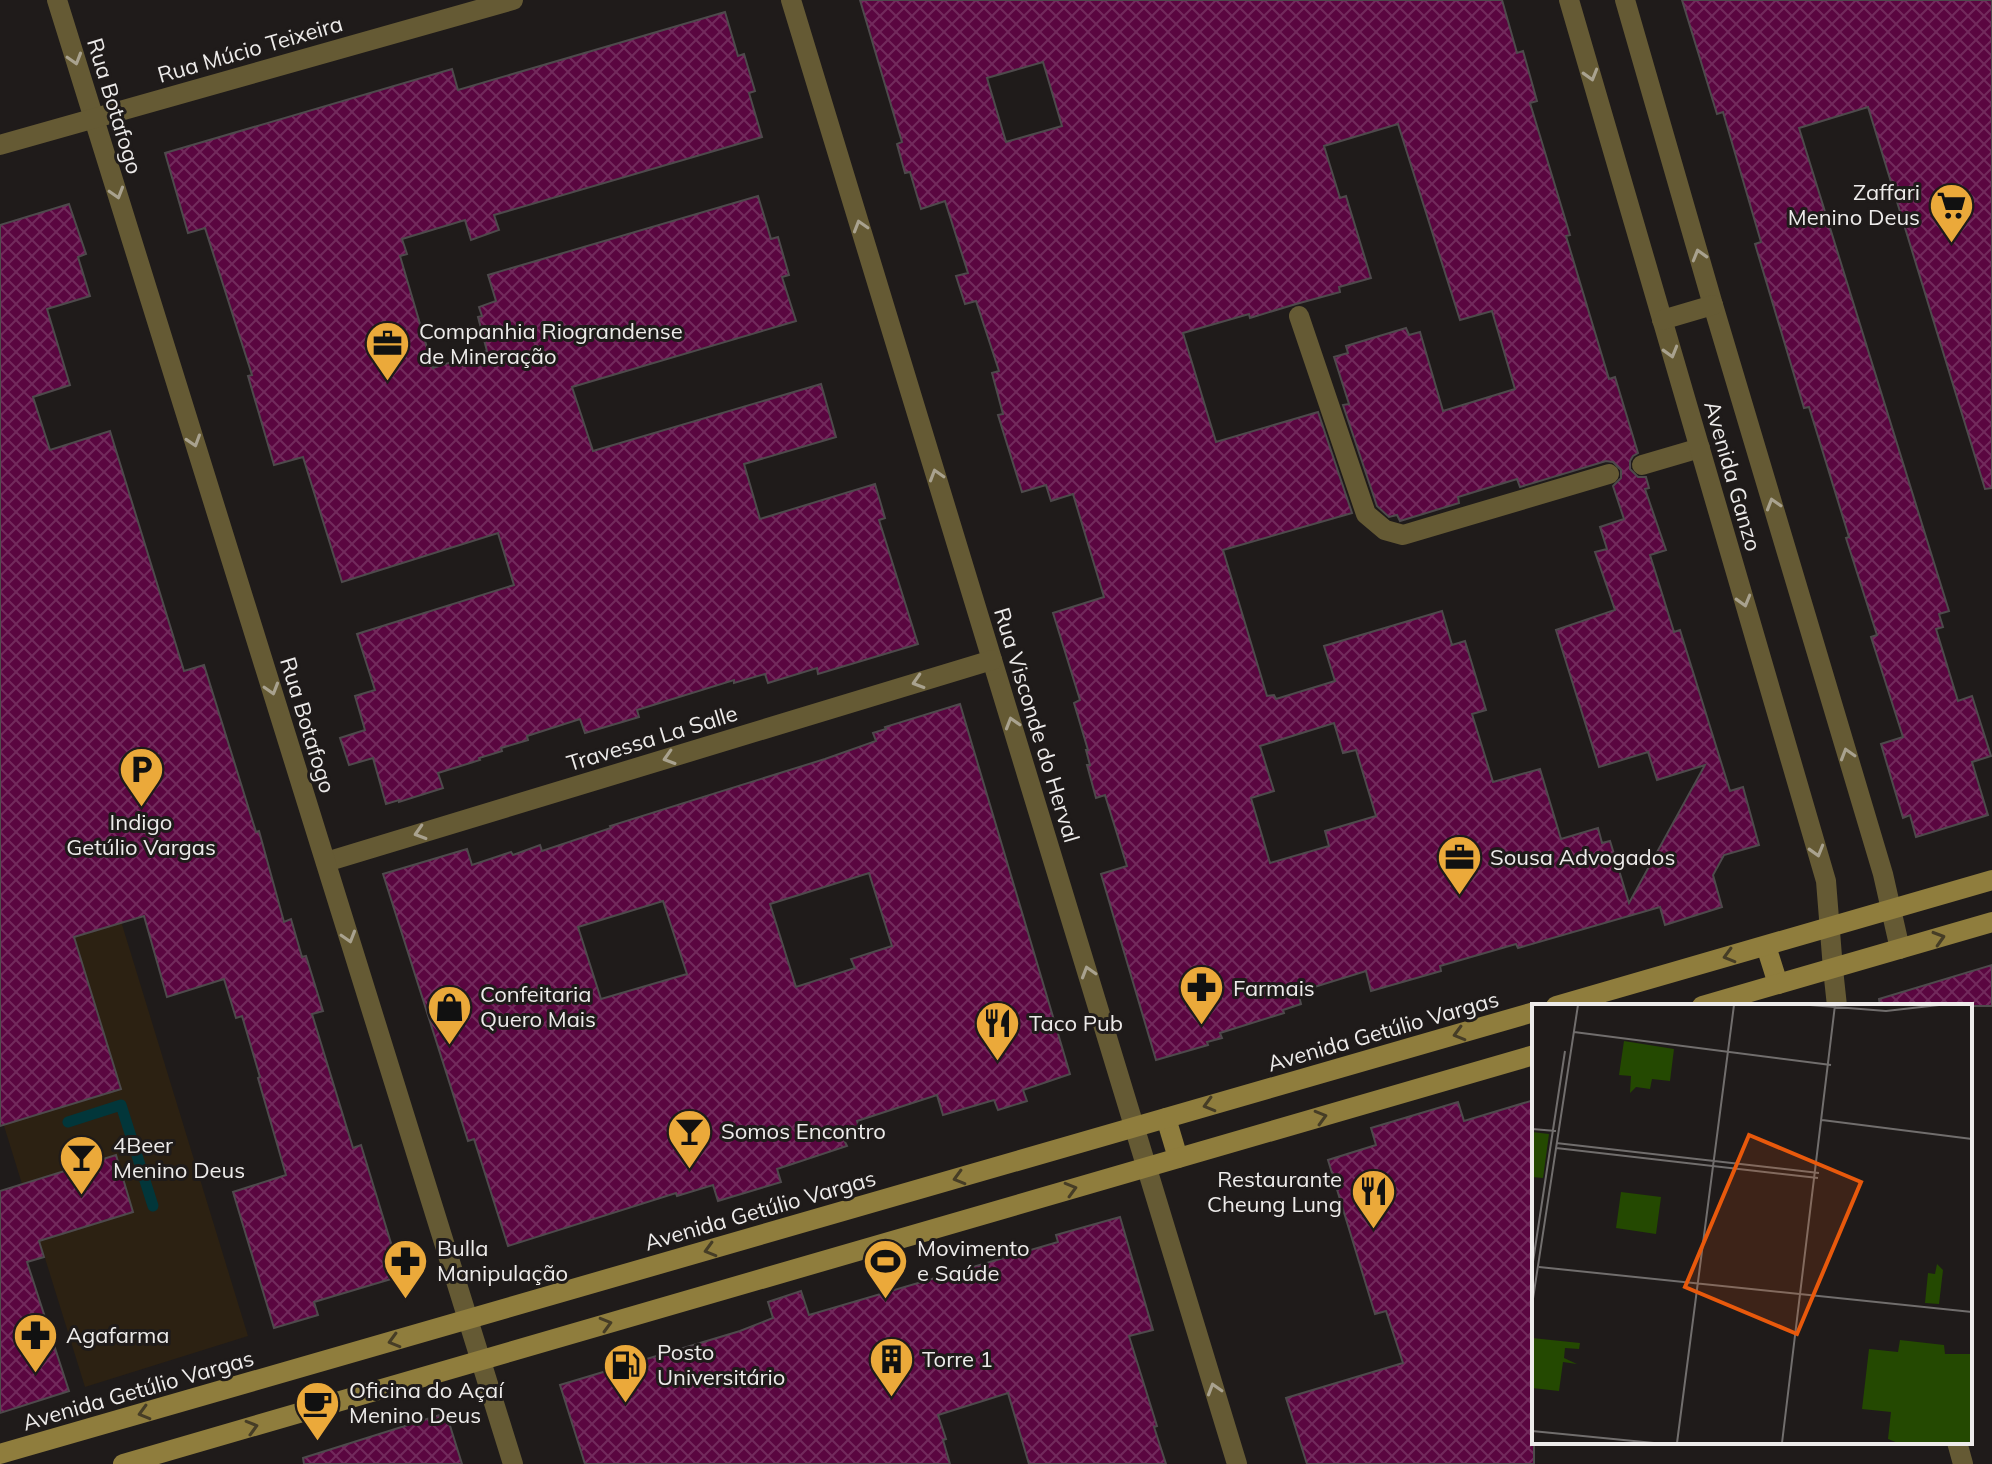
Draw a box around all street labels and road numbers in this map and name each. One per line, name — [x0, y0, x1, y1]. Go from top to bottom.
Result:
street label: Rua Múcio Teixeira — [154, 9, 346, 89]
street label: Rua Botafogo — [81, 35, 149, 177]
street label: Avenida Ganzo — [1698, 398, 1768, 554]
street label: Rua Visconde do Herval — [988, 604, 1086, 846]
street label: Rua Botafogo — [274, 654, 342, 796]
street label: Travessa La Salle — [563, 699, 741, 777]
street label: Avenida Getúlio Vargas — [1264, 985, 1502, 1077]
street label: Avenida Getúlio Vargas — [641, 1164, 879, 1256]
street label: Avenida Getúlio Vargas — [19, 1344, 257, 1436]

